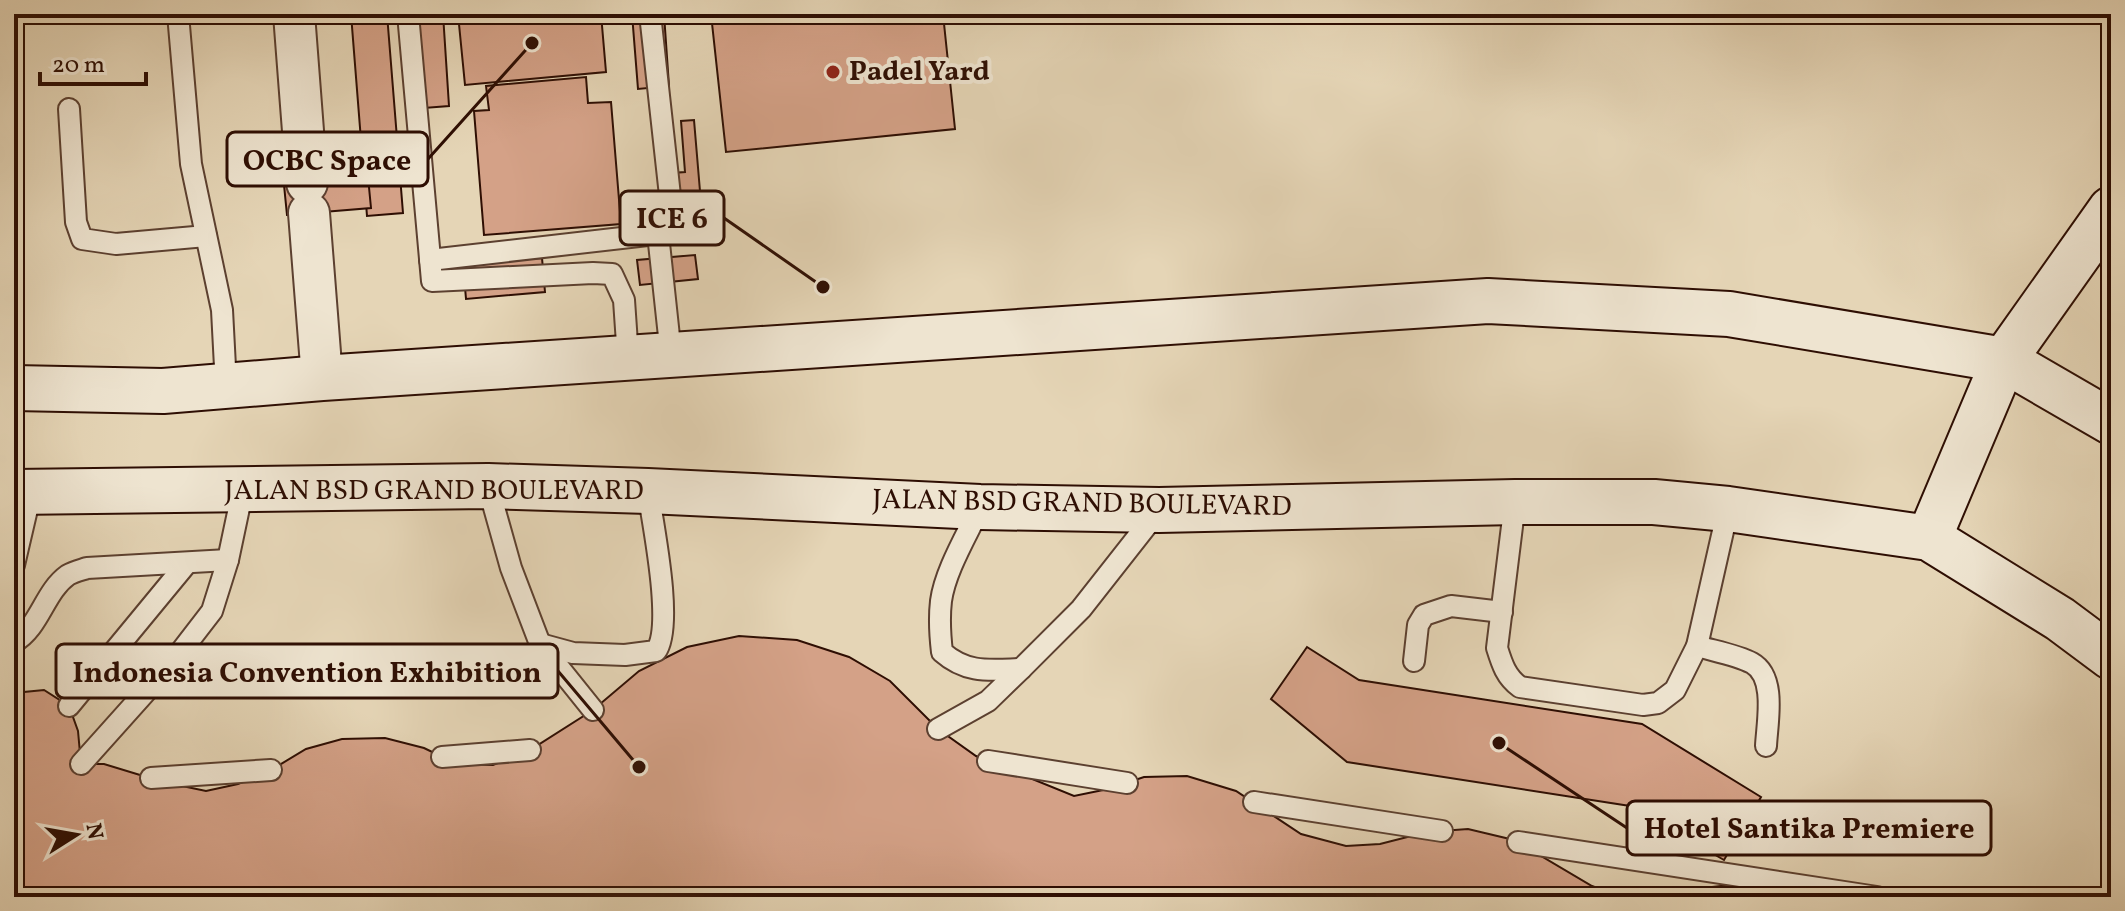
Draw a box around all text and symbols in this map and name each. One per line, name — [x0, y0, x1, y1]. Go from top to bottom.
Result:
scale bar — [40, 36, 146, 86]
text: 20 m — [52, 49, 105, 83]
place label: Padel Yard — [849, 53, 990, 92]
marker: Padel Yard — [824, 63, 842, 81]
callout: OCBC Space — [227, 132, 428, 186]
text: OCBC Space — [243, 141, 411, 183]
callout: ICE 6 — [620, 191, 724, 245]
text: ICE 6 — [636, 199, 708, 241]
street label: JALAN BSD GRAND BOULEVARD — [224, 472, 644, 511]
street label: JALAN BSD GRAND BOULEVARD — [872, 481, 1292, 527]
callout: Indonesia Convention Exhibition — [56, 644, 558, 698]
text: Indonesia Convention Exhibition — [72, 653, 542, 695]
north arrow — [36, 795, 116, 875]
callout: Hotel Santika Premiere — [1627, 801, 1991, 855]
text: Hotel Santika Premiere — [1643, 809, 1975, 851]
text: N — [76, 821, 110, 842]

